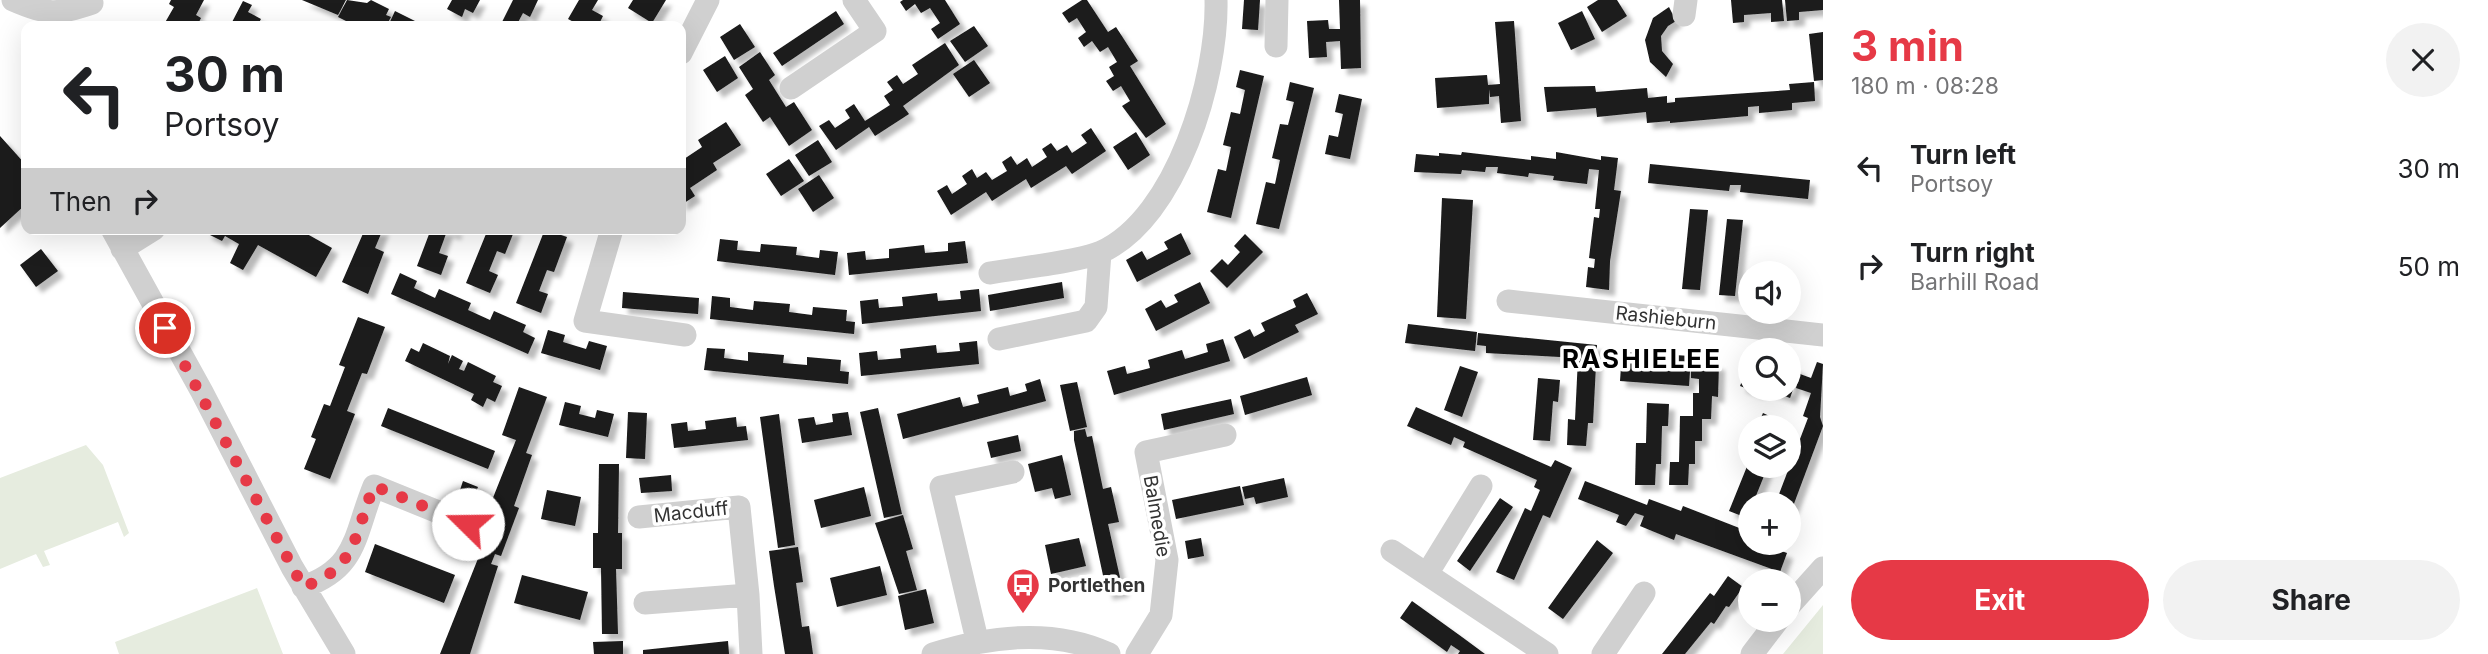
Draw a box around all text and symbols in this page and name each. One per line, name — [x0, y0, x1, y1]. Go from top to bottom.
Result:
text: 3 min — [1851, 20, 1964, 71]
button: close — [2386, 23, 2460, 97]
text: 30 m — [164, 45, 285, 104]
icon: left — [49, 49, 140, 140]
text: 180 m · 08:28 — [1851, 72, 1999, 100]
text: Portsoy — [164, 105, 280, 144]
text: Turn left — [1910, 139, 2016, 170]
icon: left — [1851, 149, 1889, 187]
text: 30 m — [2397, 153, 2460, 184]
text: Portsoy — [1910, 170, 1993, 198]
icon: right — [126, 182, 164, 220]
text: Then — [49, 186, 112, 217]
text: Turn right — [1910, 237, 2035, 268]
icon: right — [1851, 247, 1889, 285]
text: 50 m — [2398, 251, 2460, 282]
map controls — [1738, 261, 1801, 632]
button: sound — [1738, 261, 1801, 324]
text: Barhill Road — [1910, 268, 2039, 296]
pin — [135, 298, 195, 358]
street label: Rashieburn — [1614, 301, 1718, 335]
icon: arrive — [146, 309, 184, 347]
button: search — [1738, 338, 1801, 401]
district label: RASHIELEE — [1562, 343, 1722, 374]
button: layers — [1738, 415, 1801, 478]
street label: Balmedie — [1138, 473, 1176, 559]
position arrow — [431, 487, 505, 561]
button: + — [1738, 492, 1801, 555]
street label: Macduff — [653, 497, 729, 527]
button: Exit — [1851, 560, 2149, 640]
button: Share — [2163, 560, 2460, 640]
bus stop icon: Portlethen — [1004, 566, 1042, 615]
button: − — [1738, 569, 1801, 632]
place label: Portlethen — [1048, 574, 1145, 597]

